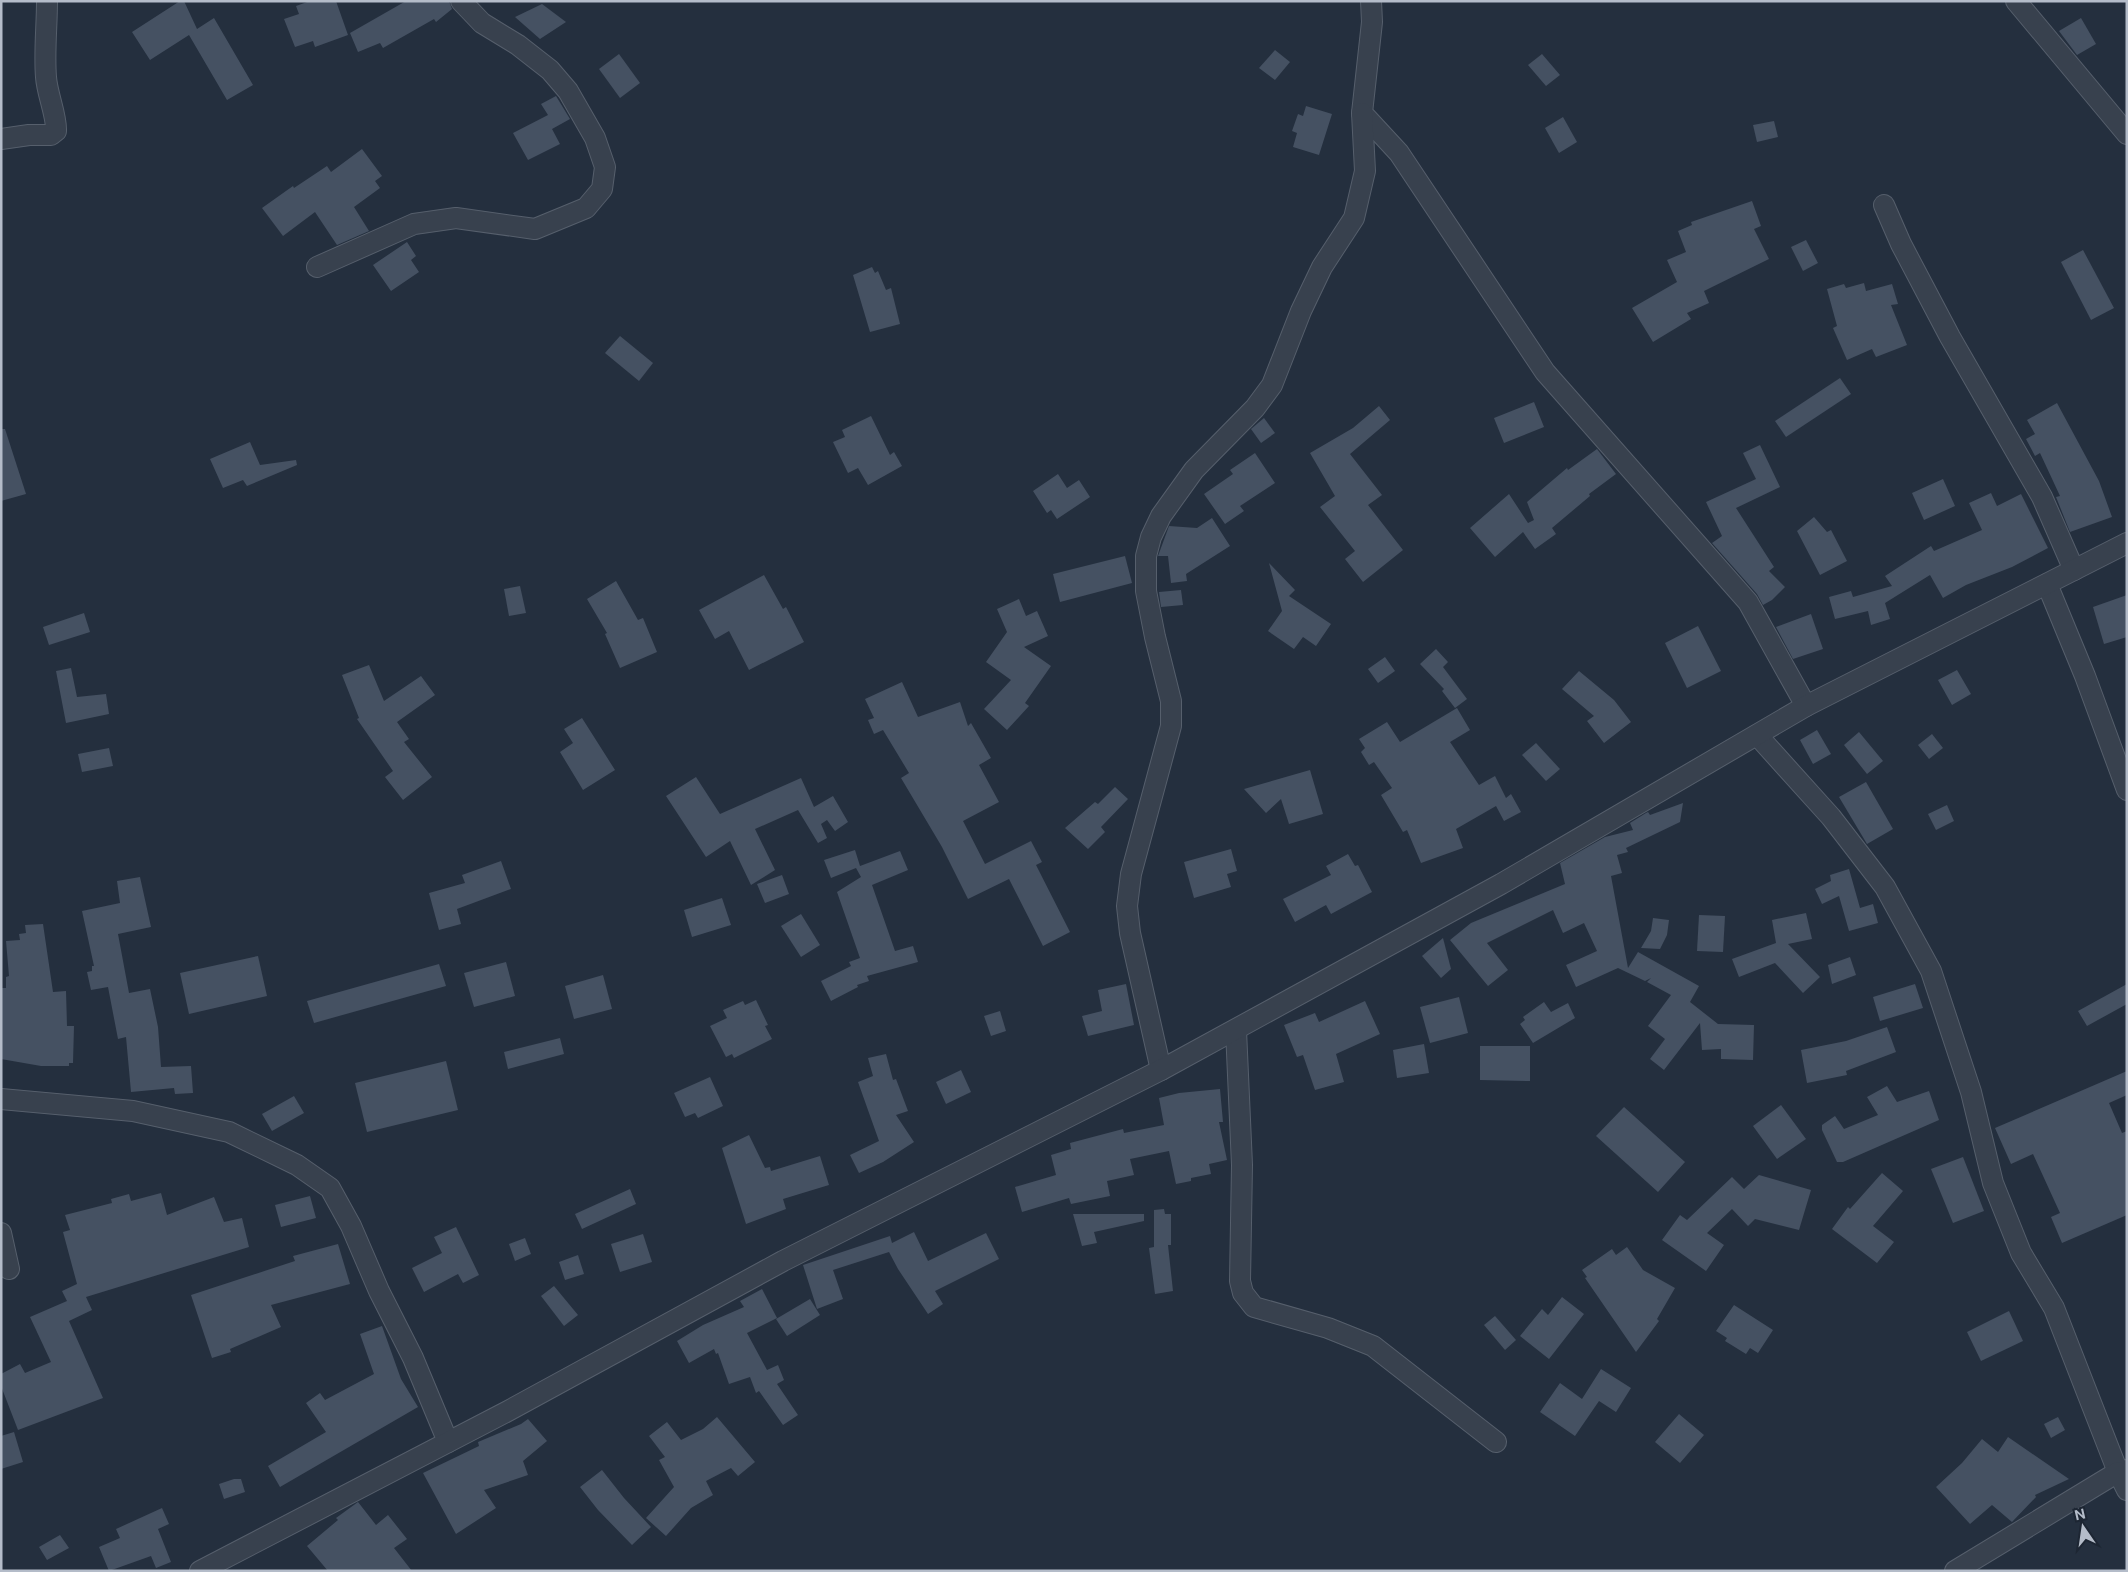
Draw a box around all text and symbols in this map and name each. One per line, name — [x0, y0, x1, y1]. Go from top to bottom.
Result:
north arrow — [2058, 1502, 2108, 1552]
text: N — [2073, 1505, 2087, 1523]

